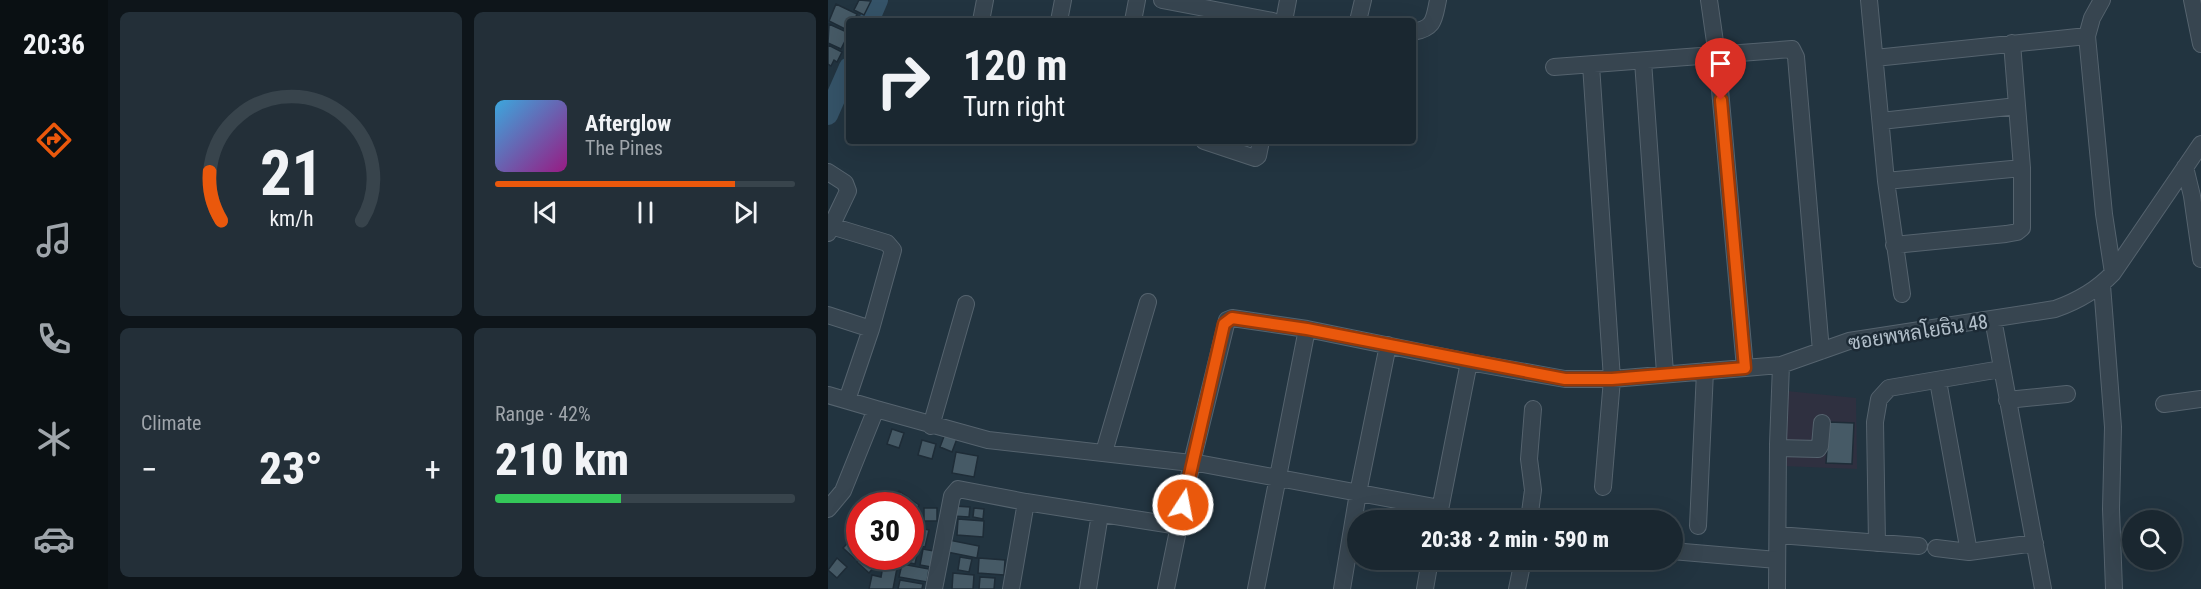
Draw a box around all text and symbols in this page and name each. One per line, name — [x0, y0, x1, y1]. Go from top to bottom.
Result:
text: 20:36 — [23, 29, 85, 61]
pin — [1695, 38, 1746, 100]
text: 120 m — [963, 41, 1068, 90]
icon: right — [864, 42, 942, 120]
icon: arrive — [1704, 47, 1737, 80]
text: Turn right — [963, 91, 1065, 123]
text: Afterglow — [585, 111, 671, 136]
icon: directions — [33, 119, 75, 161]
text: The Pines — [585, 136, 663, 160]
text: 21 — [259, 137, 323, 210]
icon: previous — [529, 196, 562, 229]
icon: pause — [629, 196, 662, 229]
icon: next — [729, 196, 762, 229]
text: km/h — [269, 207, 313, 232]
icon: music — [33, 219, 75, 261]
street label: ซอยพหลโยธิน 48 — [1846, 308, 1990, 355]
icon: phone — [33, 318, 75, 360]
text: Range · 42% — [495, 402, 591, 426]
text: Climate — [141, 411, 201, 435]
icon: climate — [33, 418, 75, 460]
text: 210 km — [495, 433, 629, 486]
text: 23° — [259, 442, 323, 495]
text: − — [141, 450, 158, 489]
text: + — [425, 450, 441, 489]
position arrow — [1151, 473, 1215, 537]
speed limit sign: 30 — [846, 492, 924, 570]
map controls — [2122, 510, 2182, 570]
button: search — [2122, 510, 2182, 570]
icon: car — [33, 518, 75, 560]
text: 20:38 · 2 min · 590 m — [1421, 527, 1609, 552]

